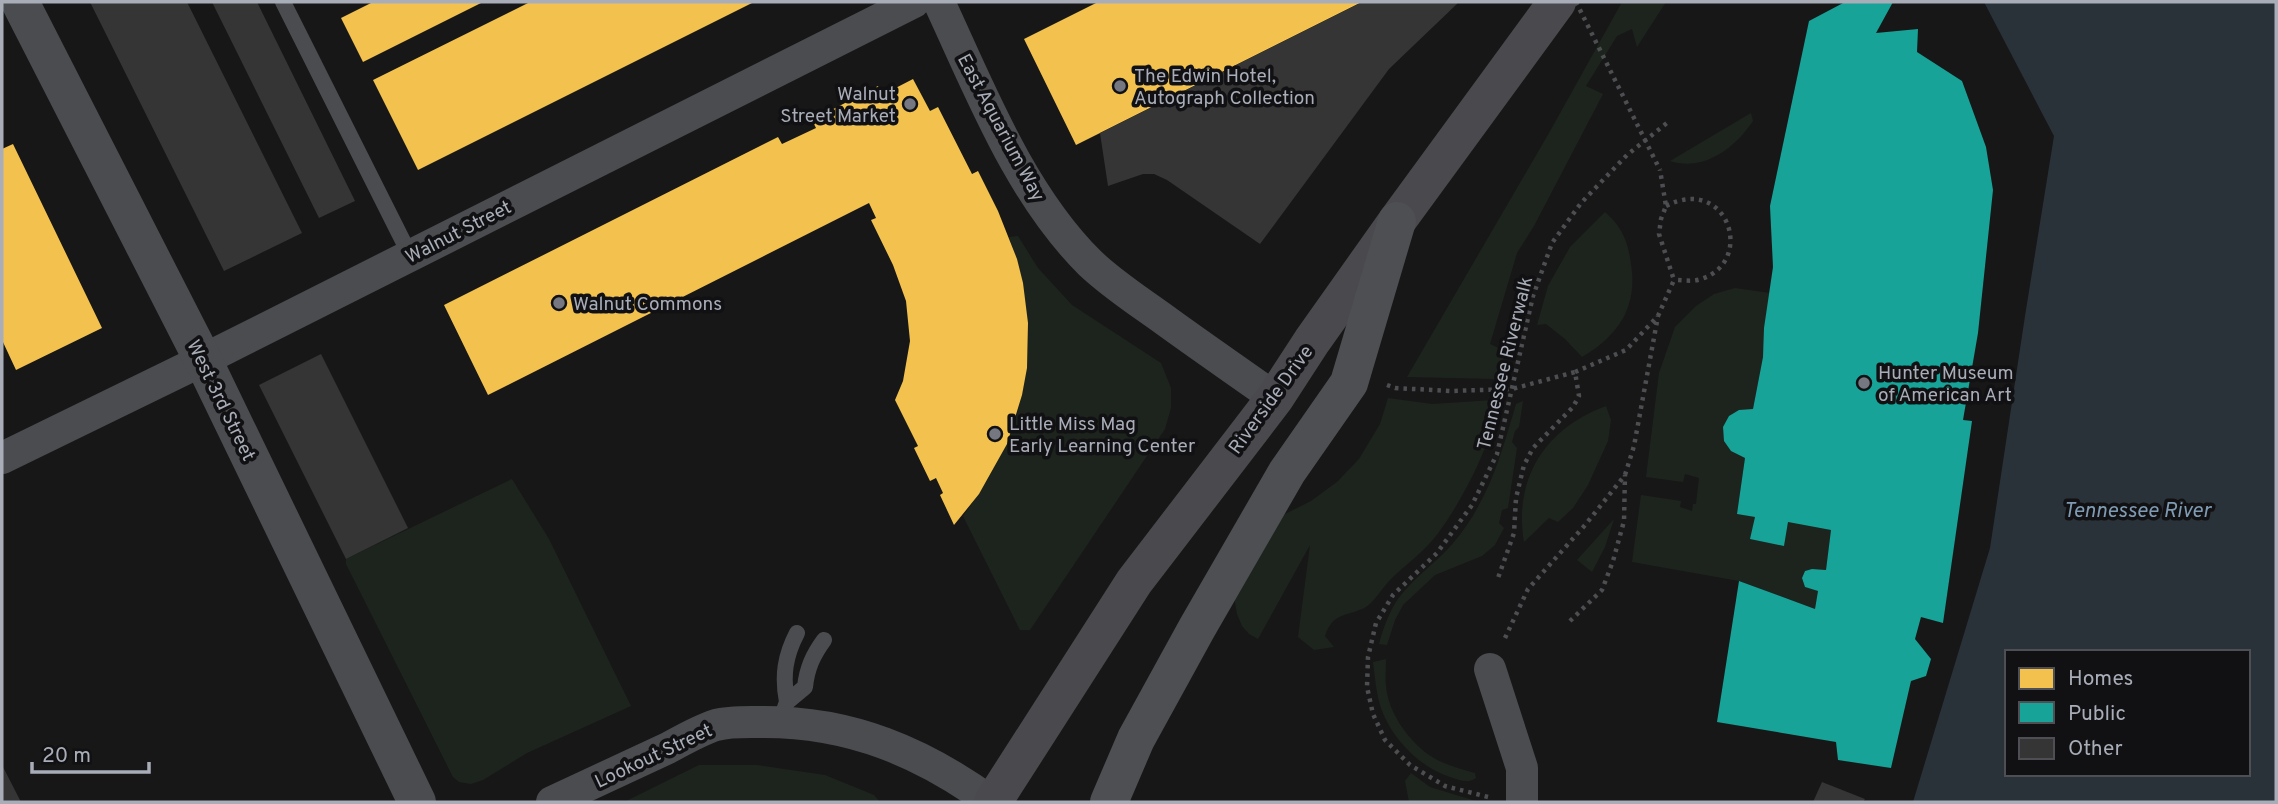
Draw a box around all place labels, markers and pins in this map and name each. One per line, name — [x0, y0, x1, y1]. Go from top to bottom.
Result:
place label: The Edwin Hotel, Autograph Collection — [1134, 65, 1315, 111]
marker: The Edwin Hotel, Autograph Collection — [1112, 78, 1128, 94]
place label: Walnut Street Market — [780, 83, 896, 129]
marker: Walnut Street Market — [902, 96, 918, 112]
place label: Walnut Commons — [573, 293, 722, 317]
marker: Walnut Commons — [551, 295, 567, 311]
place label: Hunter Museum of American Art — [1878, 362, 2014, 408]
marker: Hunter Museum of American Art — [1856, 375, 1872, 391]
place label: Little Miss Mag Early Learning Center — [1009, 413, 1196, 459]
marker: Little Miss Mag Early Learning Center — [987, 426, 1003, 442]

